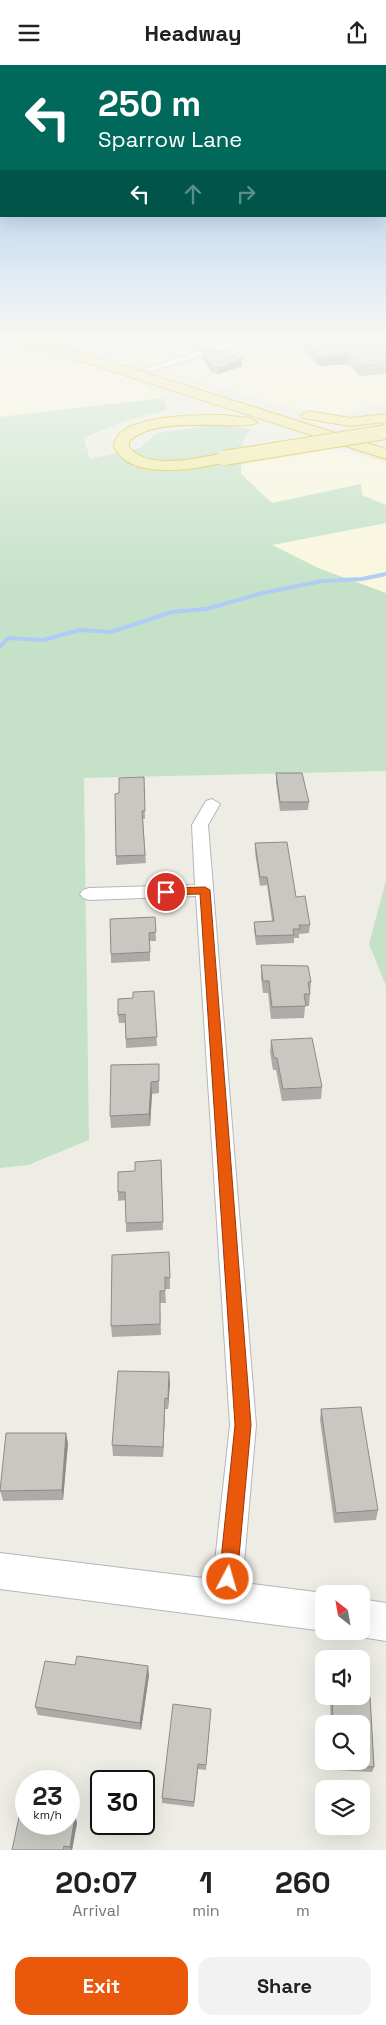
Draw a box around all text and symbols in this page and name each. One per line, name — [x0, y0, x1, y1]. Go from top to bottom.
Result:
icon: menu — [15, 19, 43, 47]
text: Headway — [145, 19, 241, 47]
icon: share — [343, 19, 371, 47]
text: 250 m — [98, 82, 201, 126]
icon: left — [15, 85, 80, 150]
text: Sparrow Lane — [98, 125, 242, 153]
icon: left — [126, 180, 154, 208]
icon: ahead — [179, 180, 207, 208]
icon: right — [232, 180, 260, 208]
pin — [145, 871, 187, 913]
icon: arrive — [152, 878, 180, 906]
position arrow — [201, 1552, 253, 1604]
north arrow — [315, 1585, 370, 1640]
map controls — [315, 1585, 370, 1835]
button: sound — [315, 1650, 370, 1705]
button: search — [315, 1715, 370, 1770]
speed limit sign: 30 — [90, 1770, 155, 1835]
text: 23 — [32, 1780, 63, 1812]
button: layers — [315, 1780, 370, 1835]
text: km/h — [33, 1807, 62, 1823]
text: 20:07 — [55, 1863, 137, 1902]
text: 1 — [199, 1863, 213, 1902]
text: 260 — [275, 1863, 331, 1902]
text: Arrival — [72, 1900, 120, 1921]
text: min — [192, 1900, 220, 1921]
text: m — [296, 1900, 310, 1921]
button: Exit — [15, 1957, 188, 2015]
button: Share — [198, 1957, 371, 2015]

